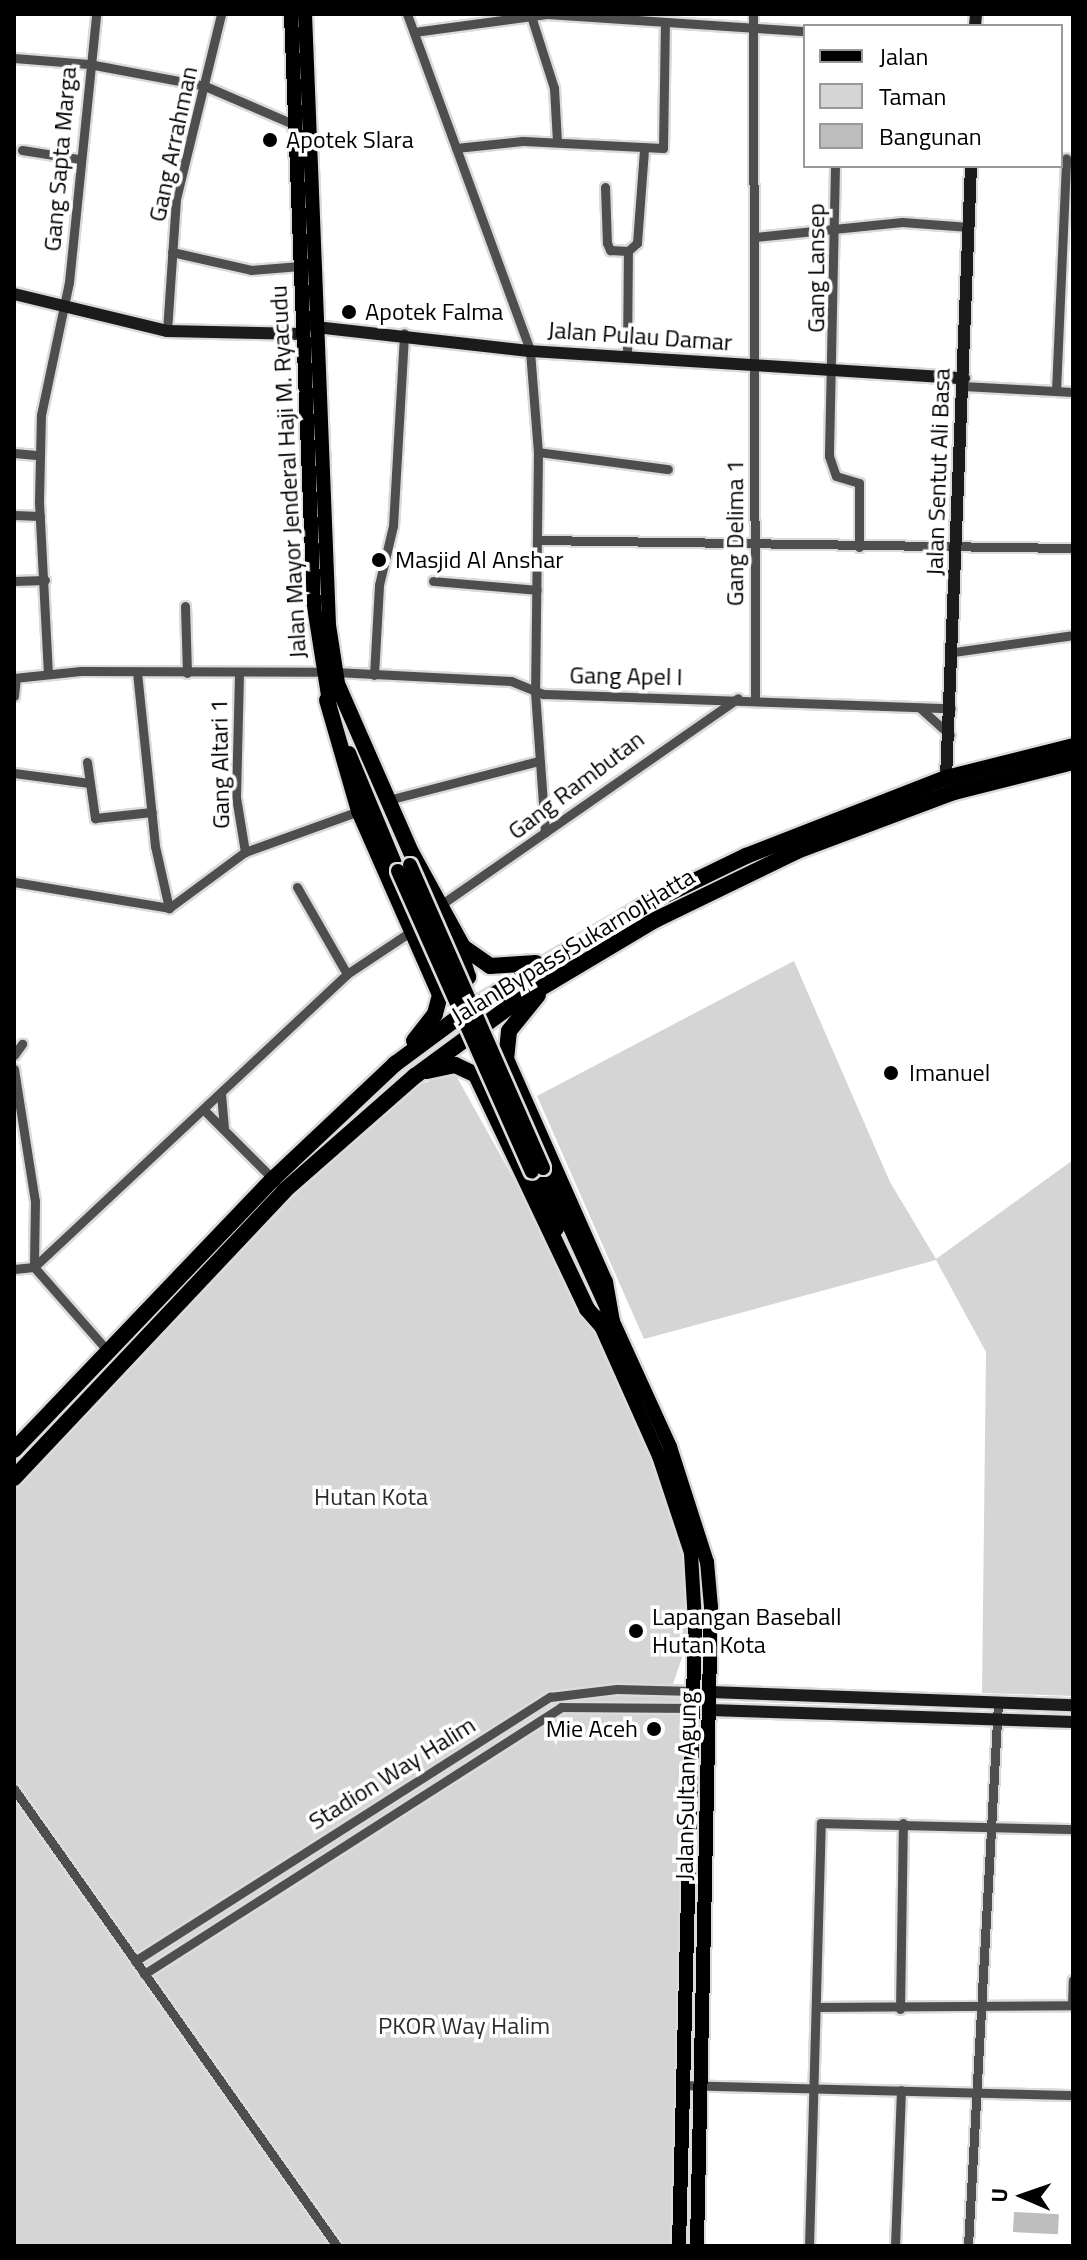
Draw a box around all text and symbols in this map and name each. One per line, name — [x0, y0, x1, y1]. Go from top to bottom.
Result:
legend — [803, 24, 1063, 168]
text: Jalan — [879, 38, 928, 74]
street label: Gang Arrahman — [142, 64, 204, 224]
street label: Gang Sapta Marga — [38, 65, 82, 253]
text: Taman — [879, 78, 947, 114]
text: Bangunan — [879, 118, 982, 154]
place label: Apotek Slara — [286, 126, 414, 154]
marker: Apotek Slara — [261, 131, 279, 149]
street label: Gang Lansep — [802, 203, 830, 333]
street label: Jalan Mayor Jenderal Haji M. Ryacudu — [264, 285, 312, 659]
place label: Apotek Falma — [365, 298, 503, 326]
marker: Apotek Falma — [340, 303, 358, 321]
street label: Jalan Pulau Damar — [547, 315, 733, 357]
street label: Jalan Sentut Ali Basa — [920, 368, 956, 576]
street label: Gang Delima 1 — [721, 460, 749, 606]
place label: Masjid Al Anshar — [395, 546, 564, 574]
marker: Masjid Al Anshar — [370, 551, 388, 569]
street label: Gang Apel I — [569, 661, 683, 691]
street label: Gang Altari 1 — [204, 699, 236, 829]
street label: Gang Rambutan — [502, 724, 650, 846]
street label: Jalan Bypass Sukarno Hatta — [446, 862, 700, 1030]
place label: Imanuel — [909, 1059, 990, 1087]
marker: Imanuel — [880, 1062, 902, 1084]
park label: Hutan Kota — [314, 1483, 428, 1511]
place label: Lapangan Baseball Hutan Kota — [652, 1603, 841, 1659]
marker: Lapangan Baseball Hutan Kota — [627, 1622, 645, 1640]
street label: Jalan Sultan Agung — [670, 1691, 702, 1881]
street label: Stadion Way Halim — [303, 1710, 481, 1836]
place label: Mie Aceh — [546, 1715, 638, 1743]
marker: Mie Aceh — [645, 1720, 663, 1738]
park label: PKOR Way Halim — [378, 2012, 550, 2040]
north arrow — [983, 2156, 1063, 2236]
text: U — [982, 2187, 1016, 2203]

